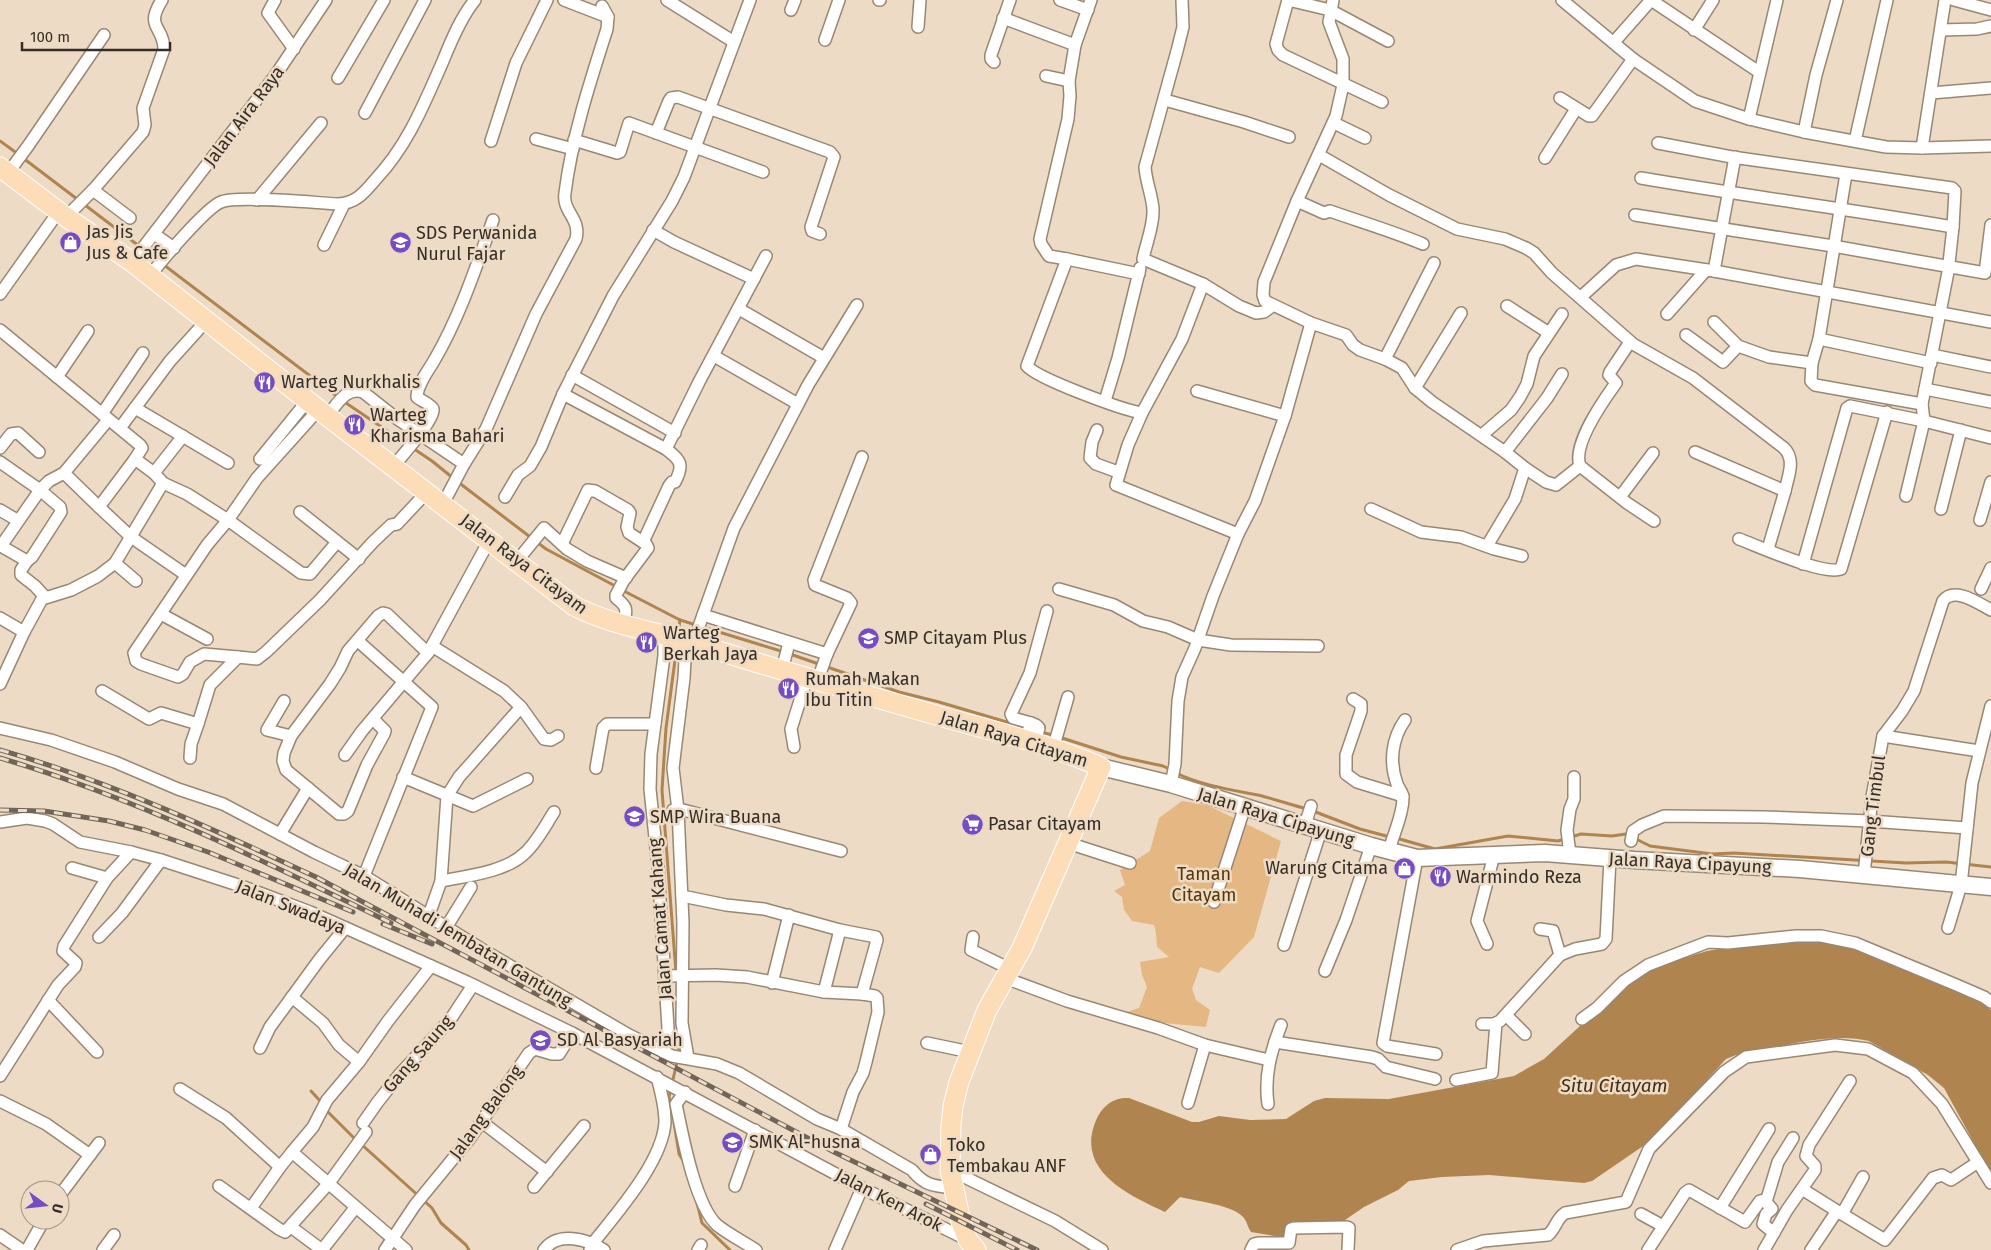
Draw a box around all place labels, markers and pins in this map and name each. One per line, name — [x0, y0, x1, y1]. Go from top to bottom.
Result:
place label: Jas Jis Jus & Cafe — [86, 221, 168, 264]
place label: SDS Perwanida Nurul Fajar — [416, 222, 537, 265]
shop icon: Jas Jis Jus & Cafe — [58, 230, 82, 254]
school or university icon: SDS Perwanida Nurul Fajar — [388, 231, 412, 255]
restaurant icon: Warteg Nurkhalis — [253, 370, 277, 394]
place label: Warteg Nurkhalis — [281, 371, 420, 393]
place label: Warteg Kharisma Bahari — [370, 404, 504, 447]
restaurant icon: Warteg Kharisma Bahari — [342, 413, 366, 437]
place label: Warteg Berkah Jaya — [663, 622, 758, 665]
school or university icon: SMP Citayam Plus — [856, 626, 880, 650]
place label: SMP Citayam Plus — [884, 627, 1027, 649]
restaurant icon: Warteg Berkah Jaya — [635, 631, 659, 655]
place label: Rumah Makan Ibu Titin — [805, 668, 920, 711]
restaurant icon: Rumah Makan Ibu Titin — [777, 677, 801, 701]
school or university icon: SMP Wira Buana — [622, 805, 646, 829]
place label: SMP Wira Buana — [650, 806, 781, 828]
supermarket icon: Pasar Citayam — [960, 812, 984, 836]
place label: Pasar Citayam — [988, 813, 1102, 835]
shop icon: Warung Citama — [1392, 856, 1416, 880]
place label: Warung Citama — [1265, 857, 1388, 879]
restaurant icon: Warmindo Reza — [1428, 865, 1452, 889]
place label: Warmindo Reza — [1456, 866, 1582, 888]
school or university icon: SD Al Basyariah — [529, 1028, 553, 1052]
place label: SD Al Basyariah — [557, 1029, 683, 1051]
school or university icon: SMK Al-husna — [721, 1130, 745, 1154]
place label: SMK Al-husna — [749, 1131, 860, 1153]
place label: Toko Tembakau ANF — [947, 1134, 1066, 1177]
shop icon: Toko Tembakau ANF — [919, 1143, 943, 1167]

